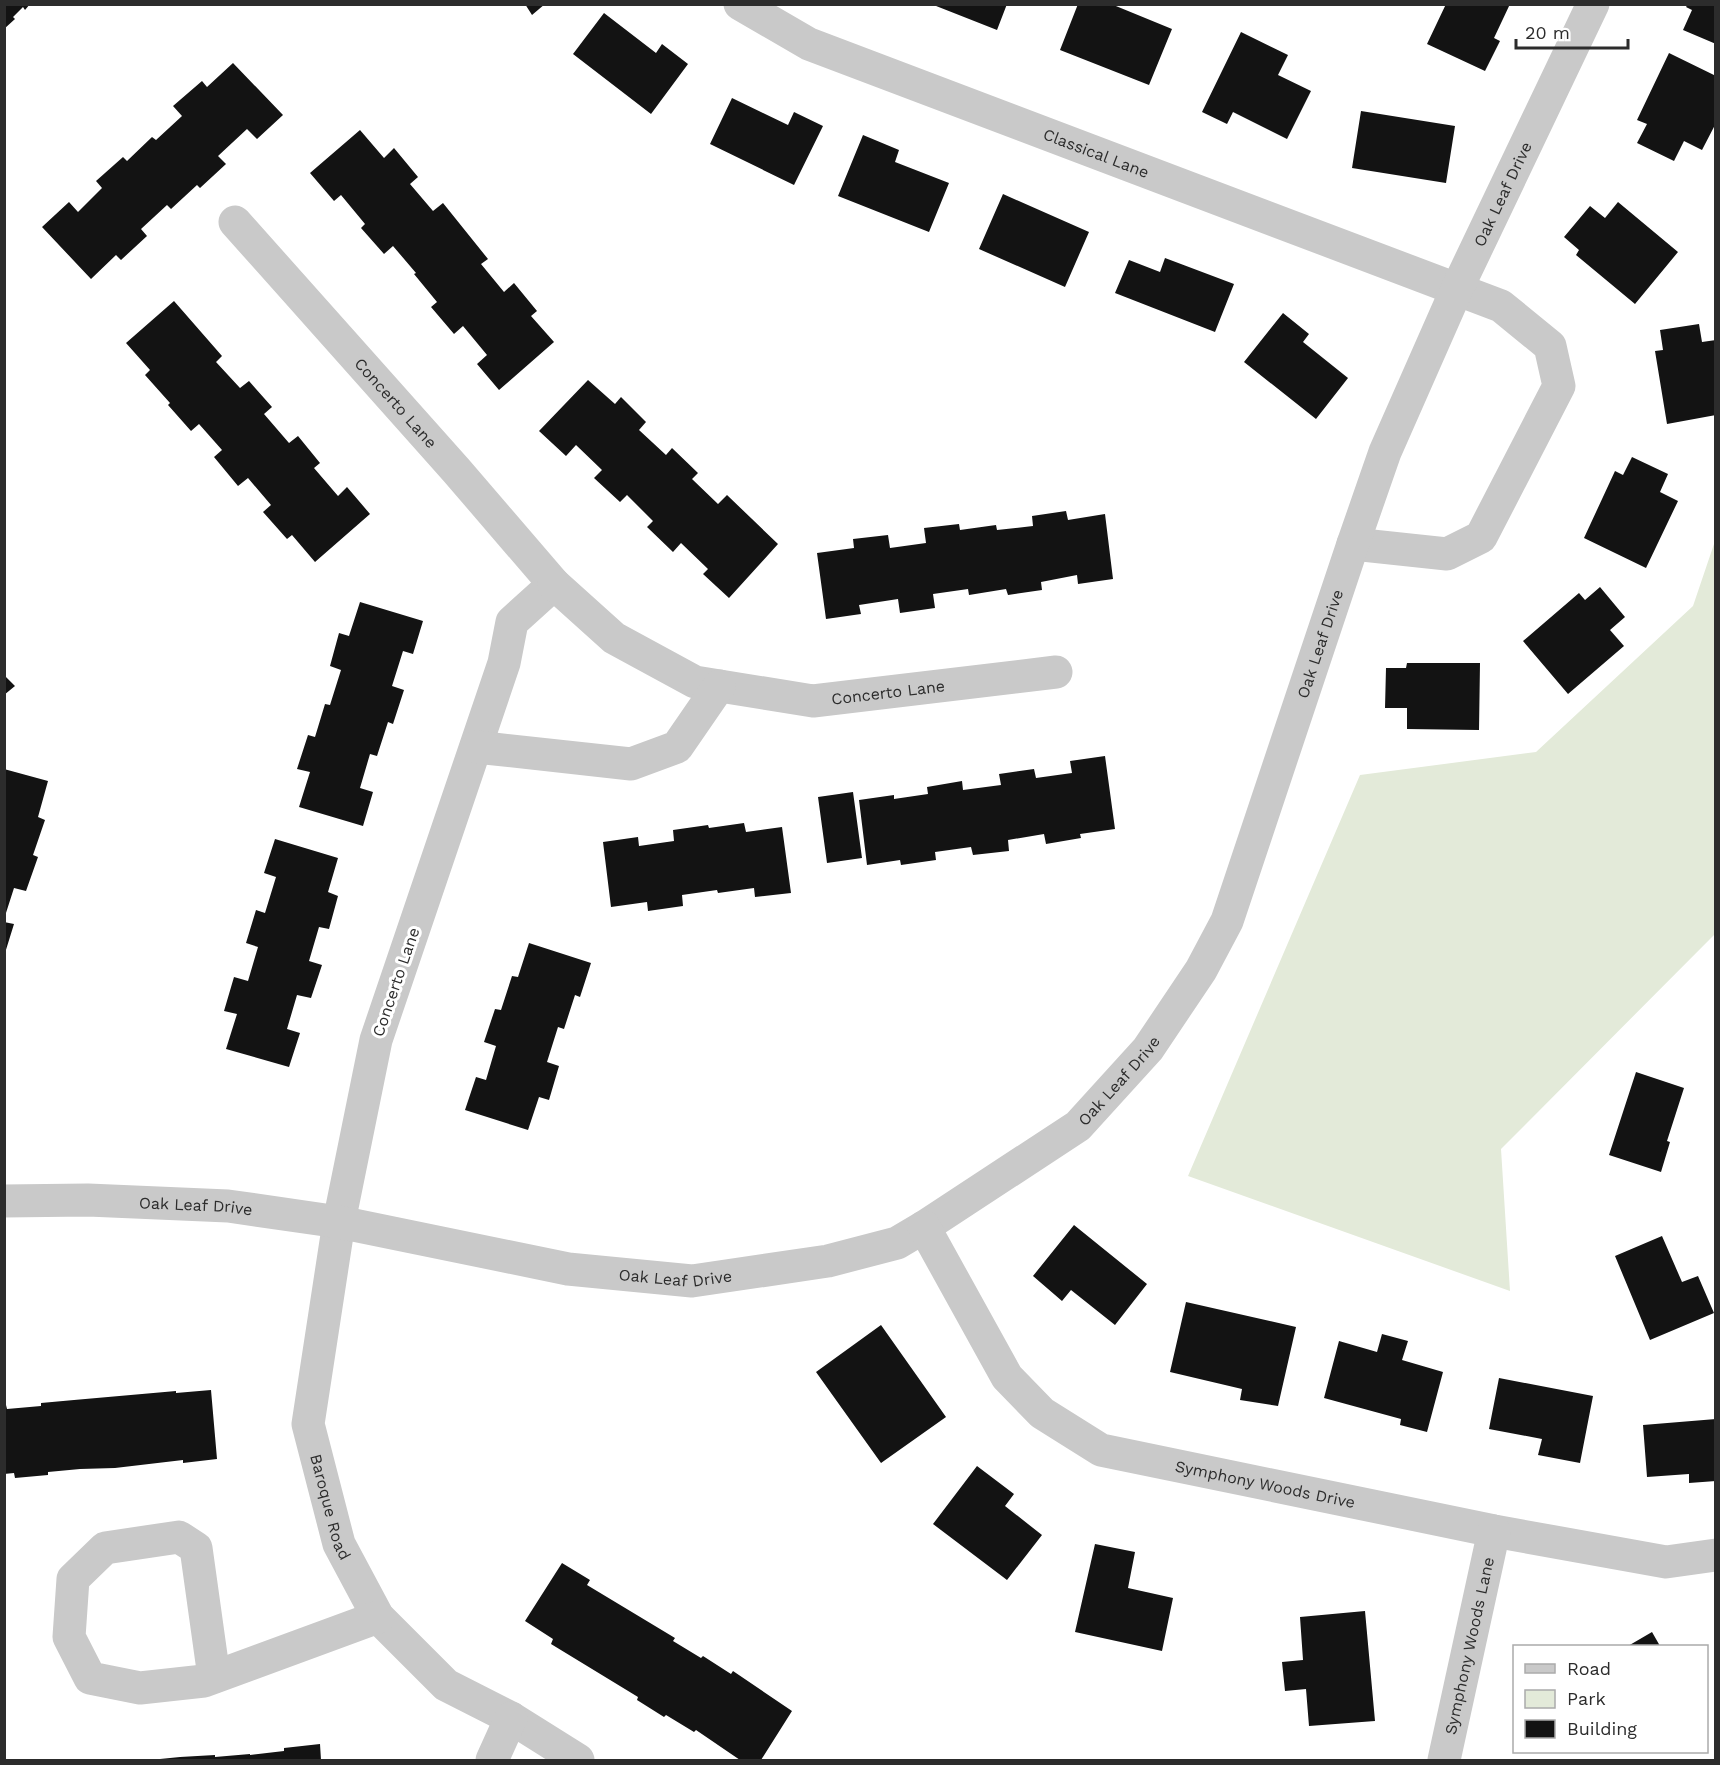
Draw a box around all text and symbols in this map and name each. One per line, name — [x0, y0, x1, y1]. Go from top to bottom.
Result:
scale bar — [1516, 12, 1628, 50]
text: 20 m — [1525, 22, 1570, 43]
street label: Classical Lane — [1041, 124, 1152, 181]
street label: Oak Leaf Drive — [1469, 139, 1535, 249]
street label: Concerto Lane — [351, 354, 441, 452]
street label: Oak Leaf Drive — [1293, 587, 1347, 701]
street label: Concerto Lane — [830, 676, 946, 708]
street label: Concerto Lane — [368, 925, 424, 1039]
street label: Oak Leaf Drive — [1074, 1032, 1164, 1129]
street label: Oak Leaf Drive — [139, 1193, 254, 1219]
street label: Oak Leaf Drive — [618, 1264, 733, 1290]
street label: Baroque Road — [307, 1452, 355, 1563]
street label: Symphony Woods Drive — [1174, 1456, 1357, 1512]
street label: Symphony Woods Lane — [1440, 1555, 1498, 1736]
legend — [1513, 1645, 1708, 1753]
text: Road — [1567, 1658, 1611, 1679]
text: Park — [1567, 1688, 1606, 1709]
text: Building — [1567, 1718, 1637, 1739]

